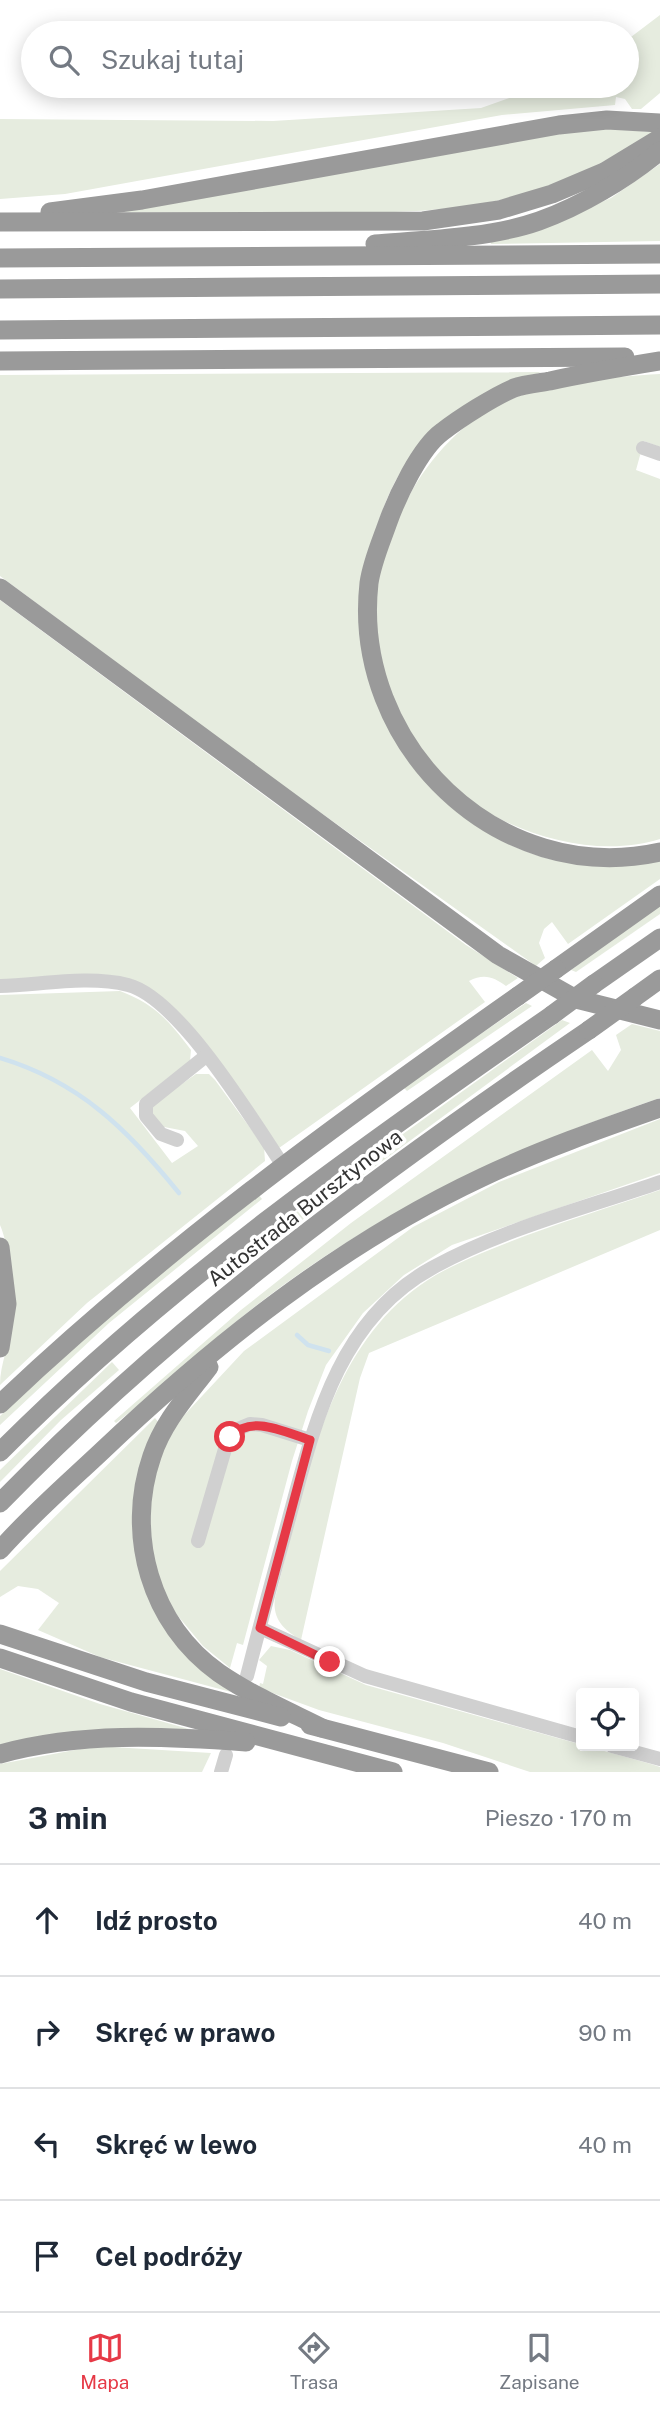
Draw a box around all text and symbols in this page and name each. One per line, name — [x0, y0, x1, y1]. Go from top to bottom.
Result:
search box — [21, 21, 639, 98]
icon: search — [45, 41, 83, 79]
text: Szukaj tutaj — [101, 44, 244, 75]
street label: Autostrada Bursztynowa — [202, 1124, 407, 1291]
route start — [214, 1421, 245, 1452]
route end — [314, 1646, 345, 1677]
map controls — [576, 1688, 639, 1751]
button: locate — [576, 1688, 639, 1751]
text: 3 min — [28, 1800, 107, 1836]
text: Pieszo · 170 m — [485, 1804, 632, 1831]
icon: ahead — [28, 1901, 66, 1939]
text: Idź prosto — [95, 1905, 218, 1936]
text: 40 m — [578, 1907, 632, 1934]
icon: right — [28, 2013, 66, 2051]
text: Skręć w prawo — [95, 2017, 275, 2048]
text: 90 m — [578, 2019, 632, 2046]
icon: left — [28, 2125, 66, 2163]
text: Skręć w lewo — [95, 2129, 257, 2160]
text: 40 m — [578, 2131, 632, 2158]
icon: arrive — [28, 2237, 66, 2275]
text: Cel podróży — [95, 2241, 243, 2272]
tab: Mapa — [80, 2329, 129, 2393]
tab: Trasa — [290, 2329, 338, 2393]
tab: Zapisane — [499, 2329, 580, 2393]

